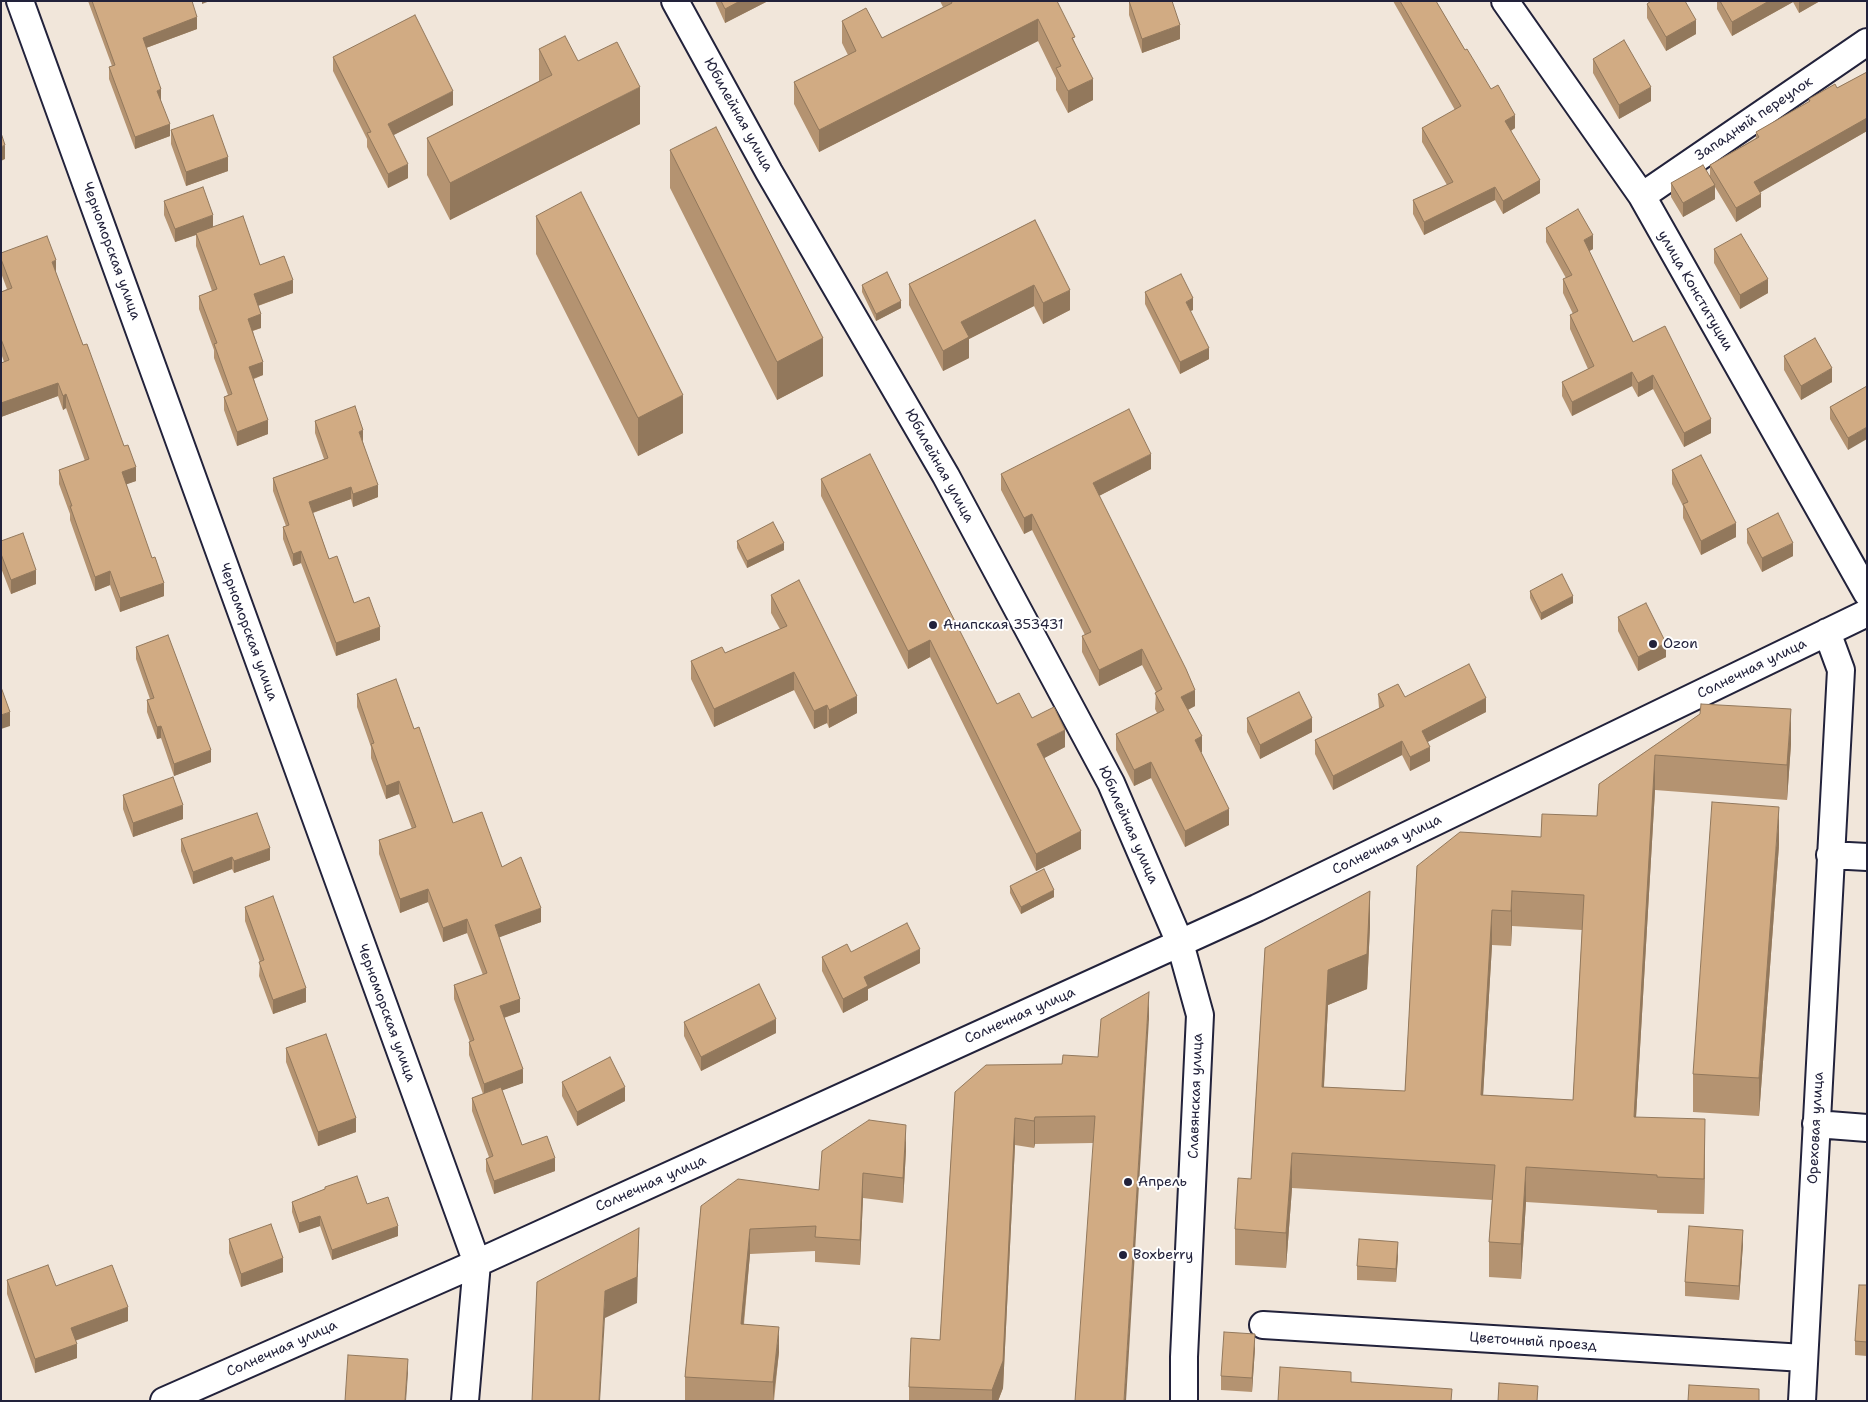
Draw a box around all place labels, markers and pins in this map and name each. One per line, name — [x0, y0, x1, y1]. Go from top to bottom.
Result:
place label: Анапская 353431 — [943, 617, 1064, 633]
marker: Анапская 353431 — [927, 619, 939, 631]
place label: Ozon — [1663, 636, 1698, 652]
marker: Ozon — [1647, 638, 1659, 650]
place label: Апрель — [1138, 1174, 1187, 1190]
marker: Апрель — [1122, 1176, 1134, 1188]
place label: Boxberry — [1133, 1247, 1193, 1263]
marker: Boxberry — [1117, 1249, 1129, 1261]

